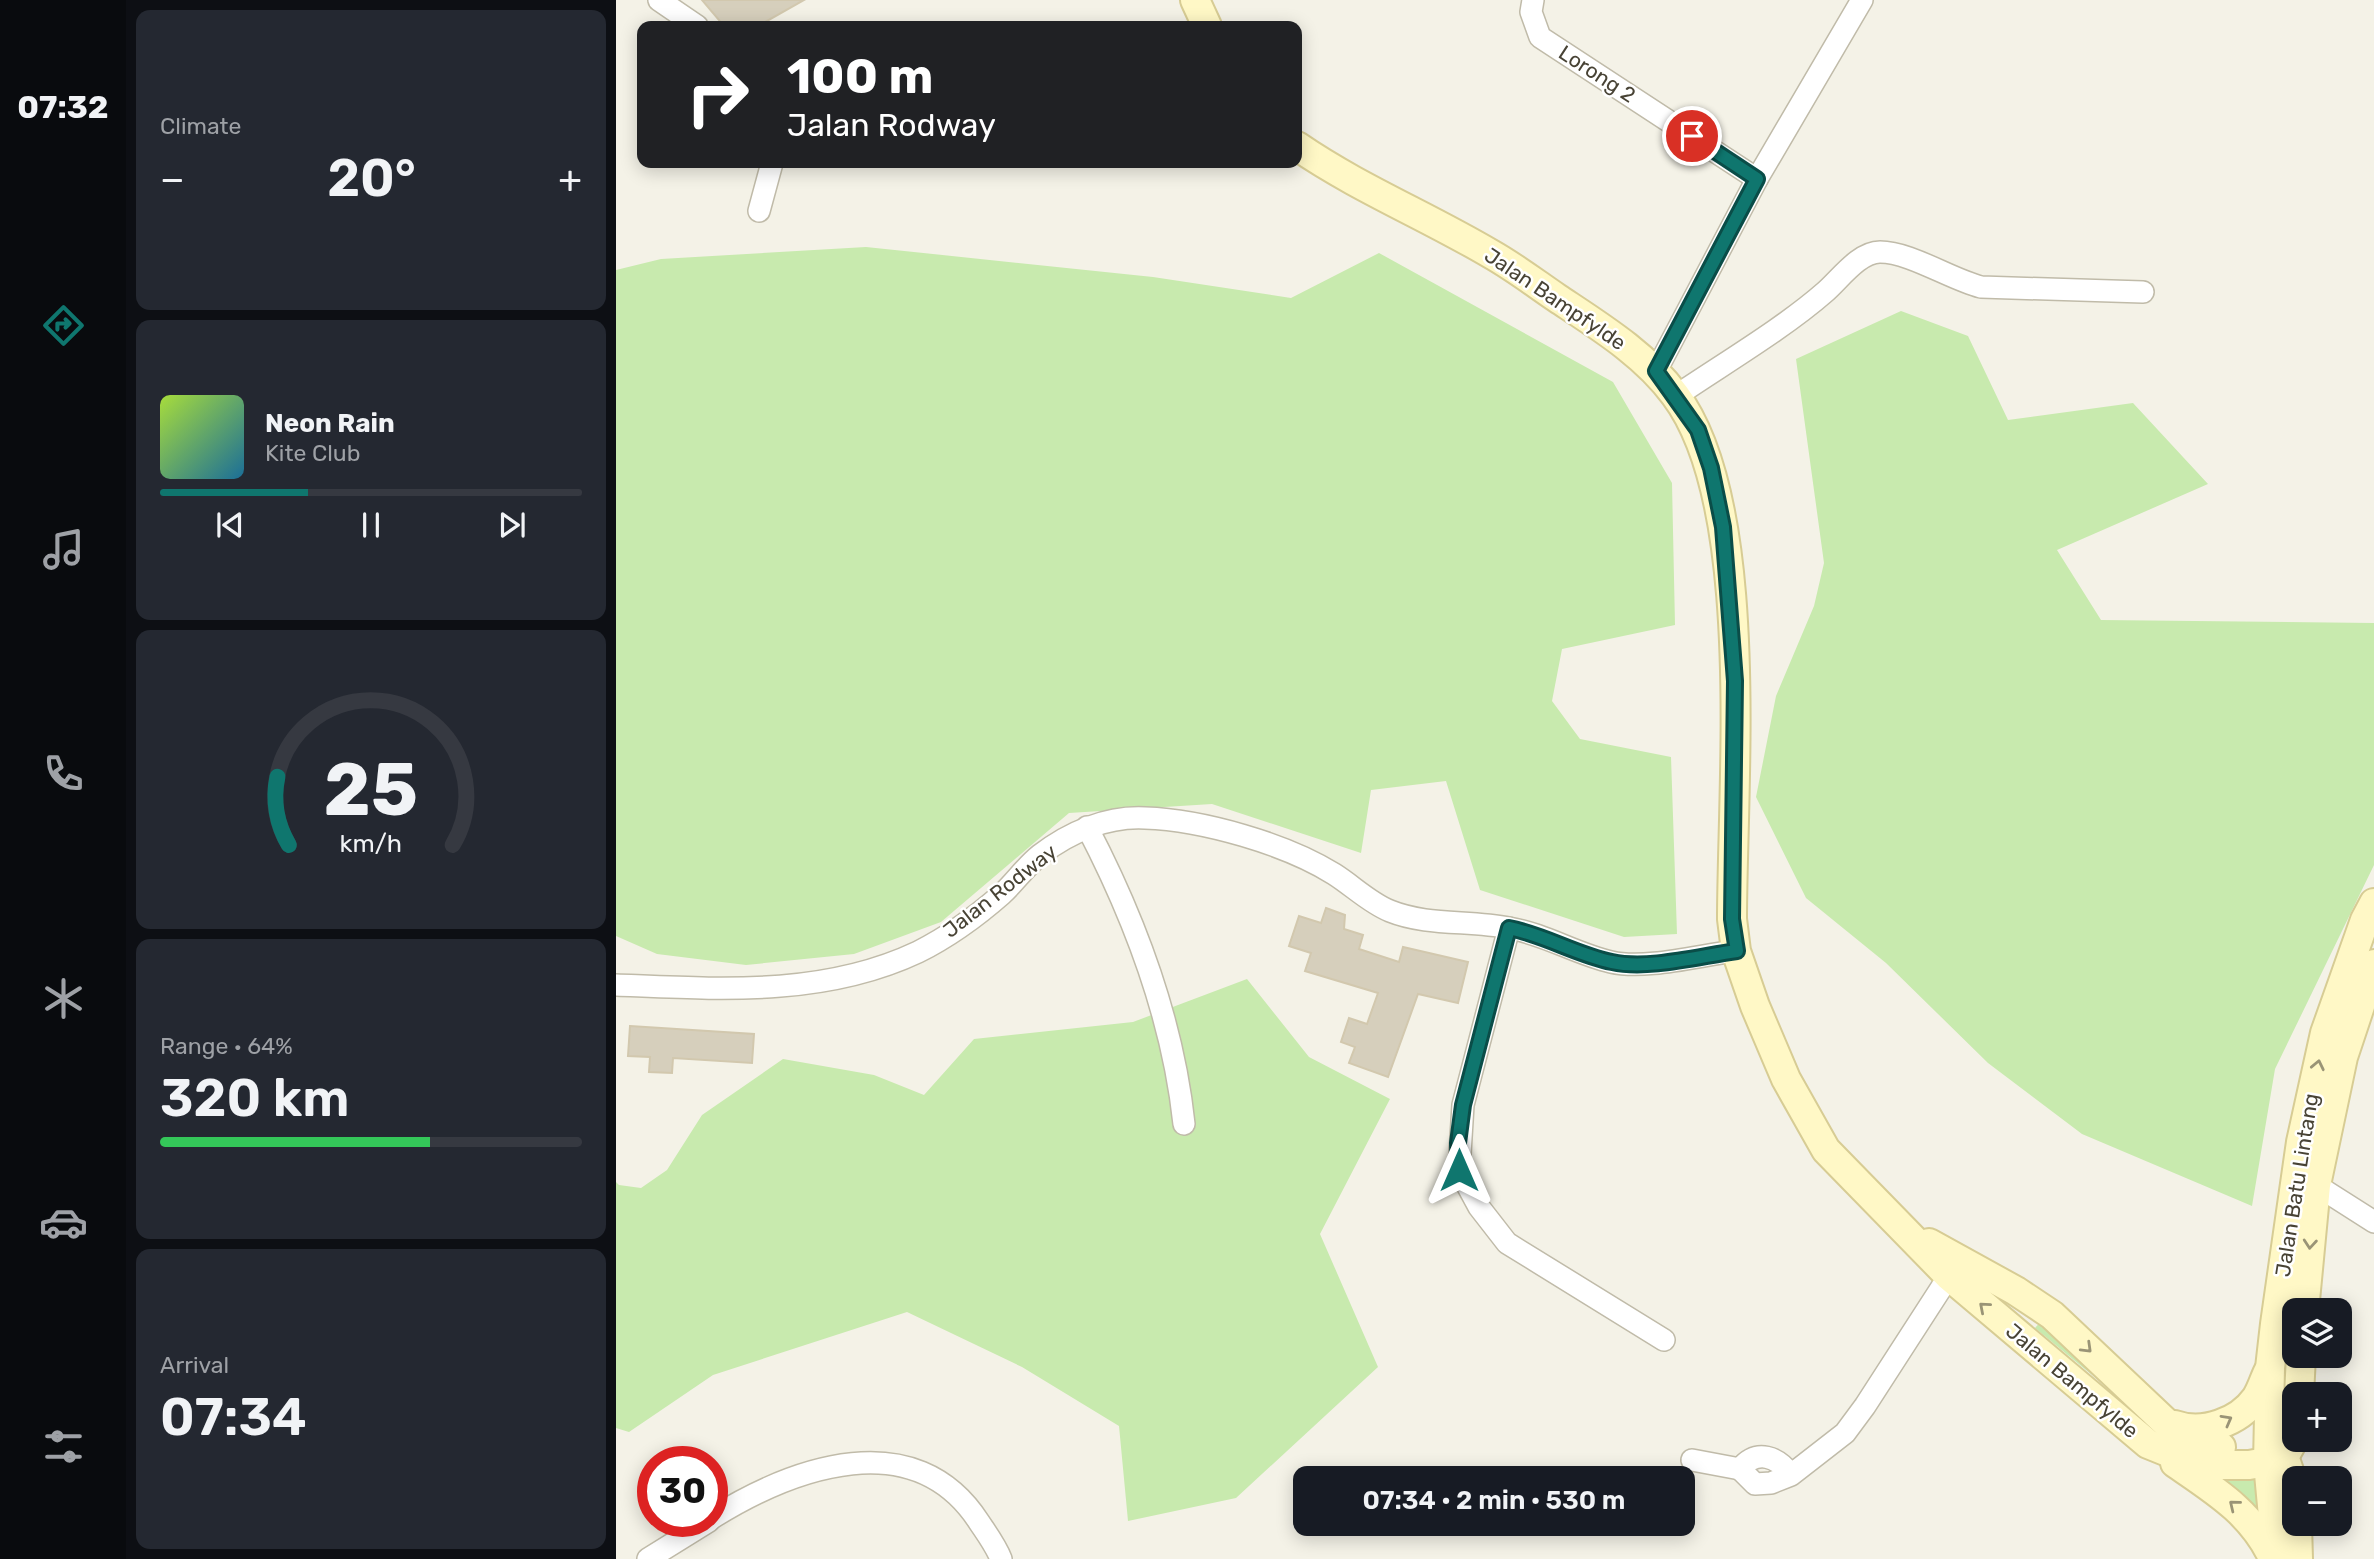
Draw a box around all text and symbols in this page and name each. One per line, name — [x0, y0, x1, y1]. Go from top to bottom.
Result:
street label: Lorong 2 — [1554, 40, 1640, 108]
text: 100 m — [787, 47, 933, 105]
icon: right — [672, 49, 763, 140]
text: 07:32 — [17, 88, 109, 126]
text: Jalan Rodway — [787, 106, 996, 144]
pin — [1662, 106, 1722, 166]
text: Climate — [160, 112, 241, 140]
icon: arrive — [1673, 117, 1711, 155]
text: 20° — [327, 147, 416, 209]
text: − — [160, 156, 185, 202]
text: + — [558, 156, 582, 202]
street label: Jalan Bampfylde — [1480, 242, 1631, 355]
icon: directions — [39, 301, 88, 350]
text: Neon Rain — [265, 408, 395, 439]
text: Kite Club — [265, 439, 360, 467]
icon: previous — [211, 506, 249, 544]
icon: pause — [352, 506, 390, 544]
icon: next — [493, 506, 531, 544]
icon: music — [39, 525, 88, 574]
text: 25 — [324, 748, 418, 834]
icon: phone — [39, 749, 88, 798]
text: km/h — [340, 829, 402, 858]
street label: Jalan Rodway — [938, 838, 1062, 943]
icon: climate — [39, 974, 88, 1023]
text: Range · 64% — [160, 1032, 293, 1060]
one-way arrow — [2310, 1059, 2324, 1071]
text: 320 km — [160, 1067, 349, 1129]
street label: Jalan Batu Lintang — [2270, 1091, 2323, 1278]
position arrow — [1422, 1133, 1496, 1207]
icon: car — [39, 1198, 88, 1247]
one-way arrow — [2303, 1239, 2318, 1250]
map controls — [2282, 1298, 2352, 1536]
button: layers — [2282, 1298, 2352, 1368]
one-way arrow — [1979, 1303, 1992, 1315]
street label: Jalan Bampfylde — [2001, 1318, 2144, 1443]
one-way arrow — [2079, 1340, 2092, 1353]
text: Arrival — [160, 1351, 229, 1379]
button: + — [2282, 1382, 2352, 1452]
text: 07:34 — [160, 1386, 307, 1448]
one-way arrow — [2220, 1415, 2233, 1428]
icon: filters — [39, 1422, 88, 1471]
speed limit sign: 30 — [637, 1446, 728, 1537]
button: − — [2282, 1466, 2352, 1536]
text: 07:34 · 2 min · 530 m — [1363, 1485, 1625, 1516]
one-way arrow — [2229, 1500, 2241, 1513]

